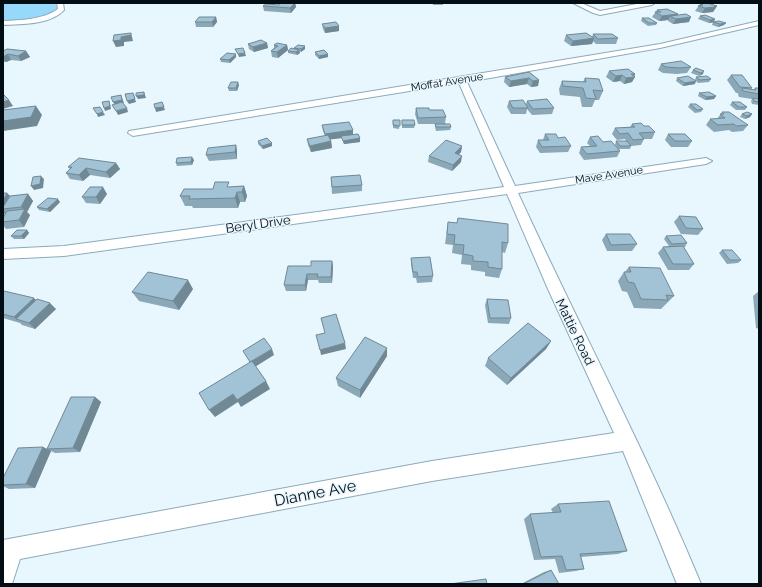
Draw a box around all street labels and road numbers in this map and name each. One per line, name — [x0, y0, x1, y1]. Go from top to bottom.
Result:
street label: Moffat Avenue — [410, 70, 485, 94]
street label: Mave Avenue — [574, 163, 644, 187]
street label: Beryl Drive — [225, 212, 292, 236]
street label: Mattie Road — [552, 296, 598, 368]
street label: Dianne Ave — [272, 476, 358, 510]

